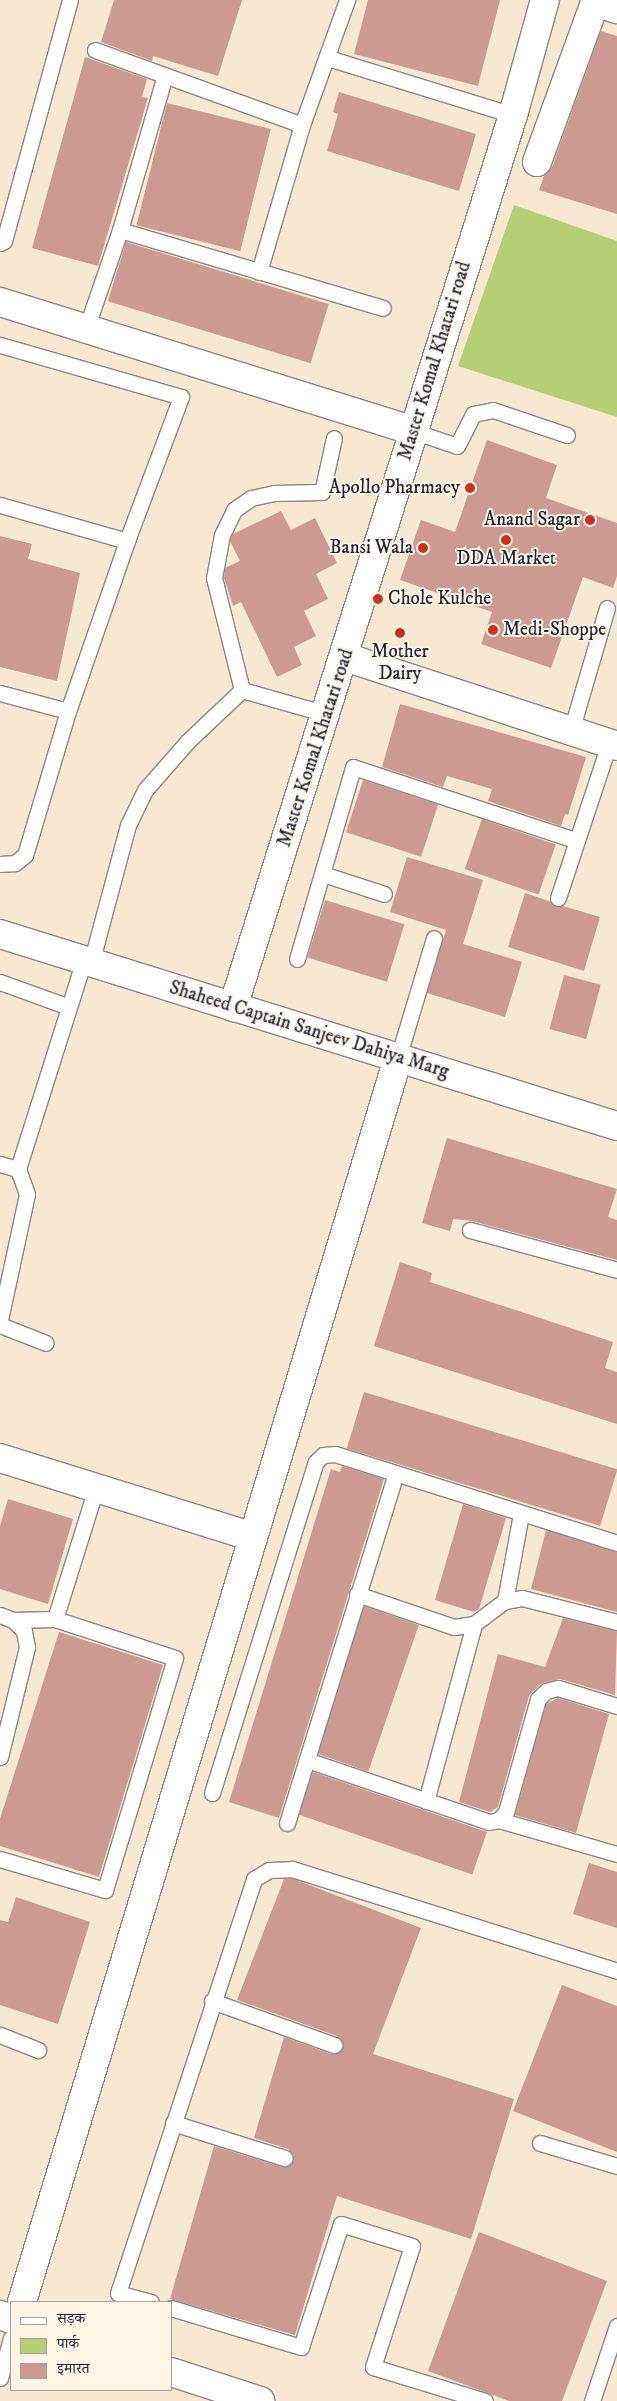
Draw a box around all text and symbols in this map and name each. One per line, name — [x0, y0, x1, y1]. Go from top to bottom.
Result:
street label: Master Komal Khatari road — [394, 259, 476, 463]
place label: Apollo Pharmacy — [329, 477, 460, 499]
marker: Apollo Pharmacy — [464, 482, 476, 494]
place label: Anand Sagar — [484, 509, 580, 531]
marker: Anand Sagar — [584, 514, 596, 526]
marker: DDA Market — [500, 534, 512, 546]
place label: Bansi Wala — [330, 537, 413, 559]
marker: Bansi Wala — [417, 542, 429, 554]
place label: DDA Market — [456, 548, 556, 570]
place label: Chole Kulche — [388, 588, 491, 610]
marker: Chole Kulche — [372, 593, 384, 605]
place label: Medi-Shoppe — [503, 619, 606, 641]
marker: Medi-Shoppe — [487, 624, 499, 636]
marker: Mother Dairy — [394, 627, 406, 639]
place label: Mother Dairy — [371, 641, 429, 685]
street label: Master Komal Khatari road — [273, 646, 359, 850]
street label: Shaheed Captain Sanjeev Dahiya Marg — [166, 977, 452, 1083]
legend — [10, 2301, 172, 2391]
text: सड़क — [57, 2309, 85, 2328]
text: पार्क — [57, 2334, 79, 2353]
text: इमारत — [57, 2359, 90, 2378]

